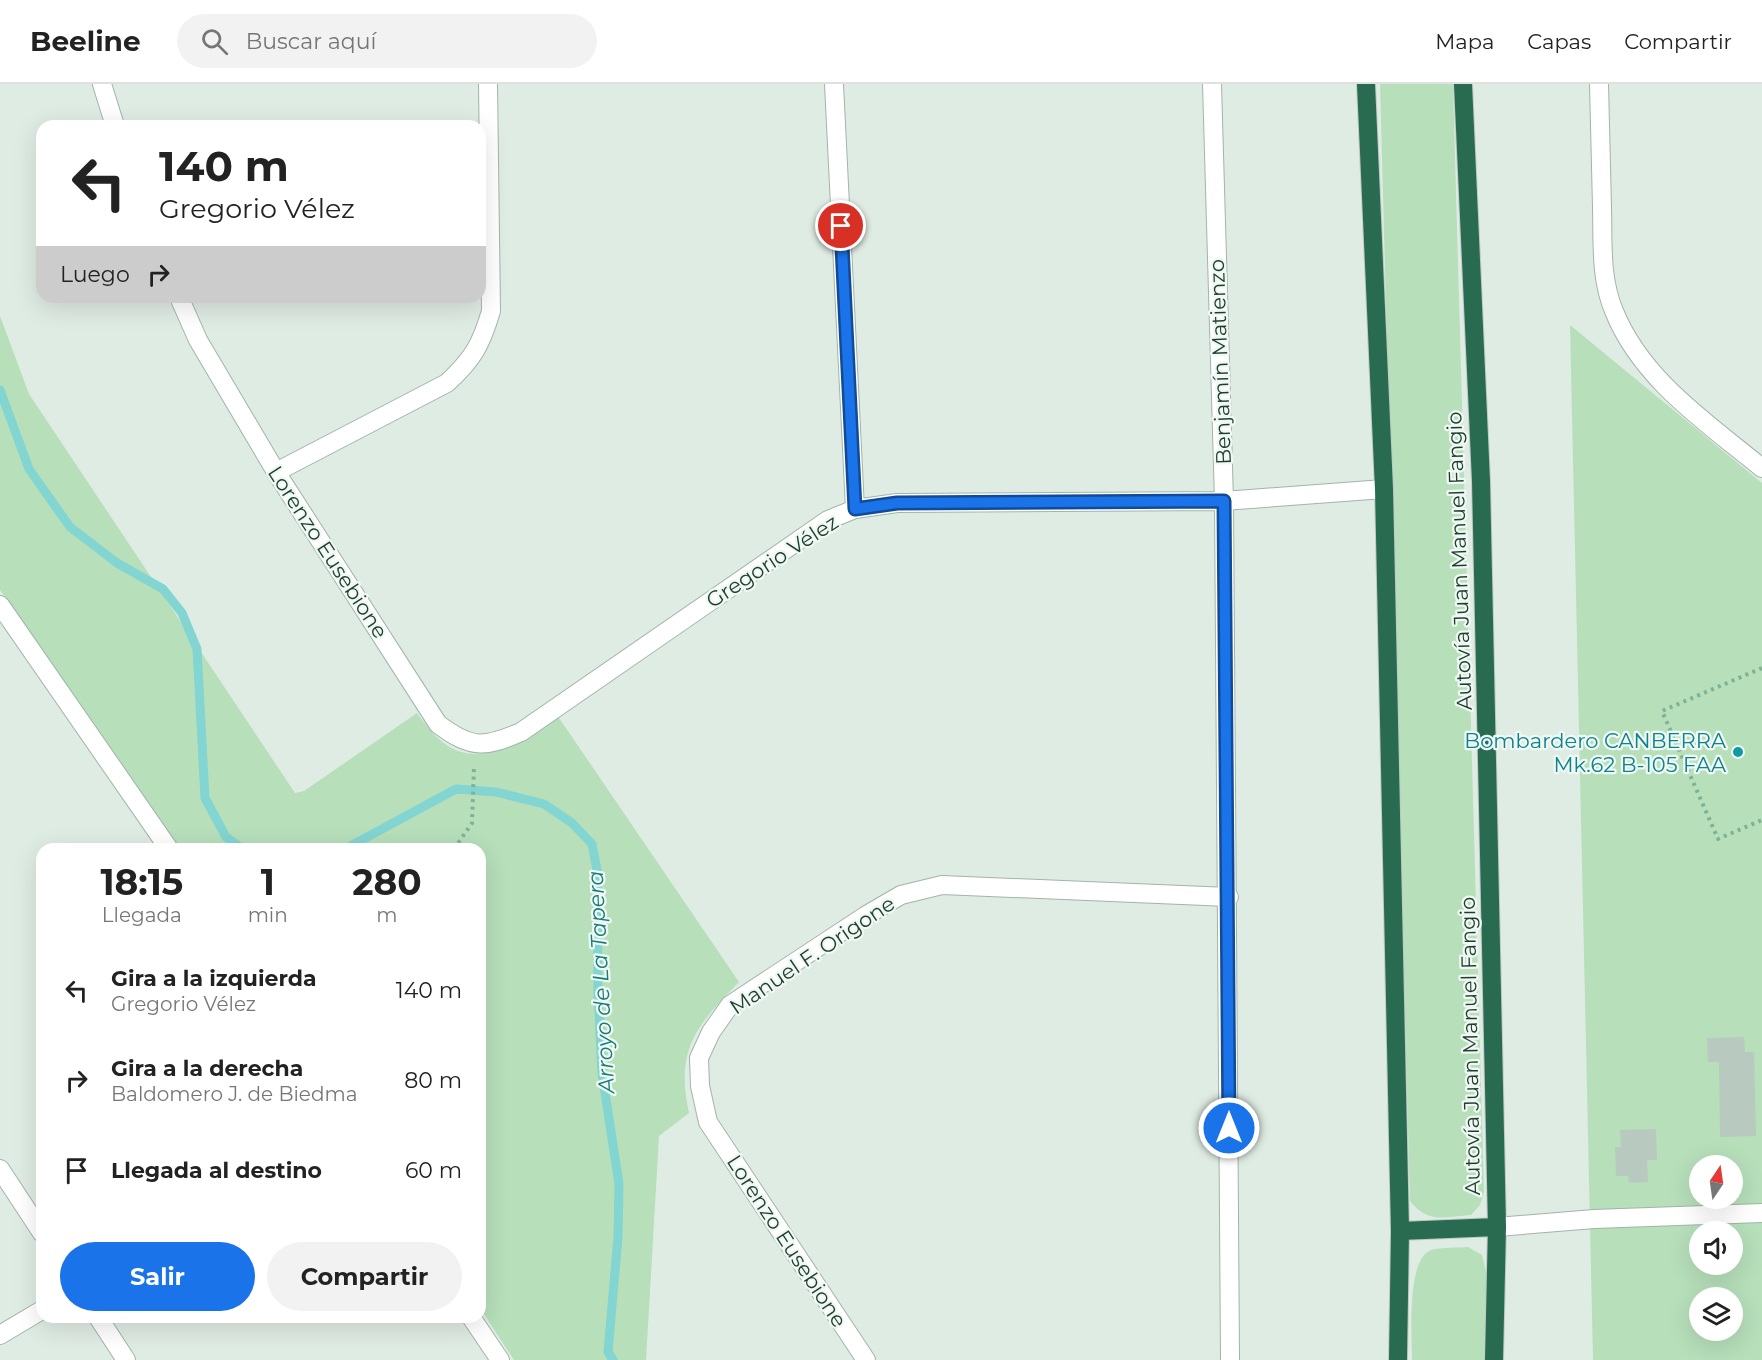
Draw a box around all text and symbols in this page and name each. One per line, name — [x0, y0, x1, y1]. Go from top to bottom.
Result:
search box — [177, 14, 597, 68]
text: Beeline — [30, 24, 141, 58]
icon: search — [198, 25, 231, 58]
text: Buscar aquí — [246, 28, 376, 55]
text: Mapa — [1435, 29, 1494, 54]
text: Capas — [1527, 29, 1591, 54]
text: Compartir — [1624, 29, 1732, 54]
text: 140 m — [159, 140, 289, 192]
icon: left — [60, 144, 138, 222]
text: Gregorio Vélez — [159, 192, 355, 225]
pin — [815, 200, 866, 251]
icon: arrive — [824, 209, 857, 242]
icon: right — [142, 258, 175, 291]
street label: Benjamín Matienzo — [1204, 259, 1236, 465]
text: Luego — [60, 261, 130, 288]
street label: Autovía Juan Manuel Fangio — [1441, 411, 1477, 711]
street label: Lorenzo Eusebione — [263, 461, 393, 643]
street label: Gregorio Vélez — [701, 509, 843, 613]
place label: Bombardero CANBERRA Mk.62 B-105 FAA — [1464, 728, 1727, 777]
marker: Bombardero CANBERRA Mk.62 B-105 FAA — [1731, 745, 1745, 759]
text: 18:15 — [100, 860, 183, 904]
text: 1 — [261, 860, 275, 904]
text: 280 — [352, 860, 422, 904]
water label: Arroyo de La Tapera — [582, 870, 620, 1096]
street label: Manuel F. Origone — [725, 891, 899, 1019]
street label: Autovía Juan Manuel Fangio — [1455, 896, 1485, 1196]
text: Llegada — [102, 903, 182, 927]
text: min — [248, 903, 288, 927]
text: m — [376, 903, 397, 927]
text: Gira a la izquierda — [111, 965, 317, 992]
icon: left — [60, 974, 93, 1007]
text: 140 m — [396, 977, 462, 1004]
text: Gregorio Vélez — [111, 992, 256, 1016]
text: Gira a la derecha — [111, 1055, 303, 1082]
icon: right — [60, 1064, 93, 1097]
text: 80 m — [404, 1067, 462, 1094]
text: Baldomero J. de Biedma — [111, 1082, 358, 1106]
position arrow — [1197, 1096, 1261, 1160]
street label: Lorenzo Eusebione — [722, 1150, 852, 1332]
icon: arrive — [60, 1154, 93, 1187]
north arrow — [1689, 1155, 1743, 1209]
map controls — [1689, 1155, 1743, 1341]
text: Llegada al destino — [111, 1157, 322, 1184]
text: 60 m — [405, 1157, 462, 1184]
button: sound — [1689, 1221, 1743, 1275]
button: Salir — [60, 1242, 255, 1311]
button: Compartir — [267, 1242, 462, 1311]
button: layers — [1689, 1287, 1743, 1341]

